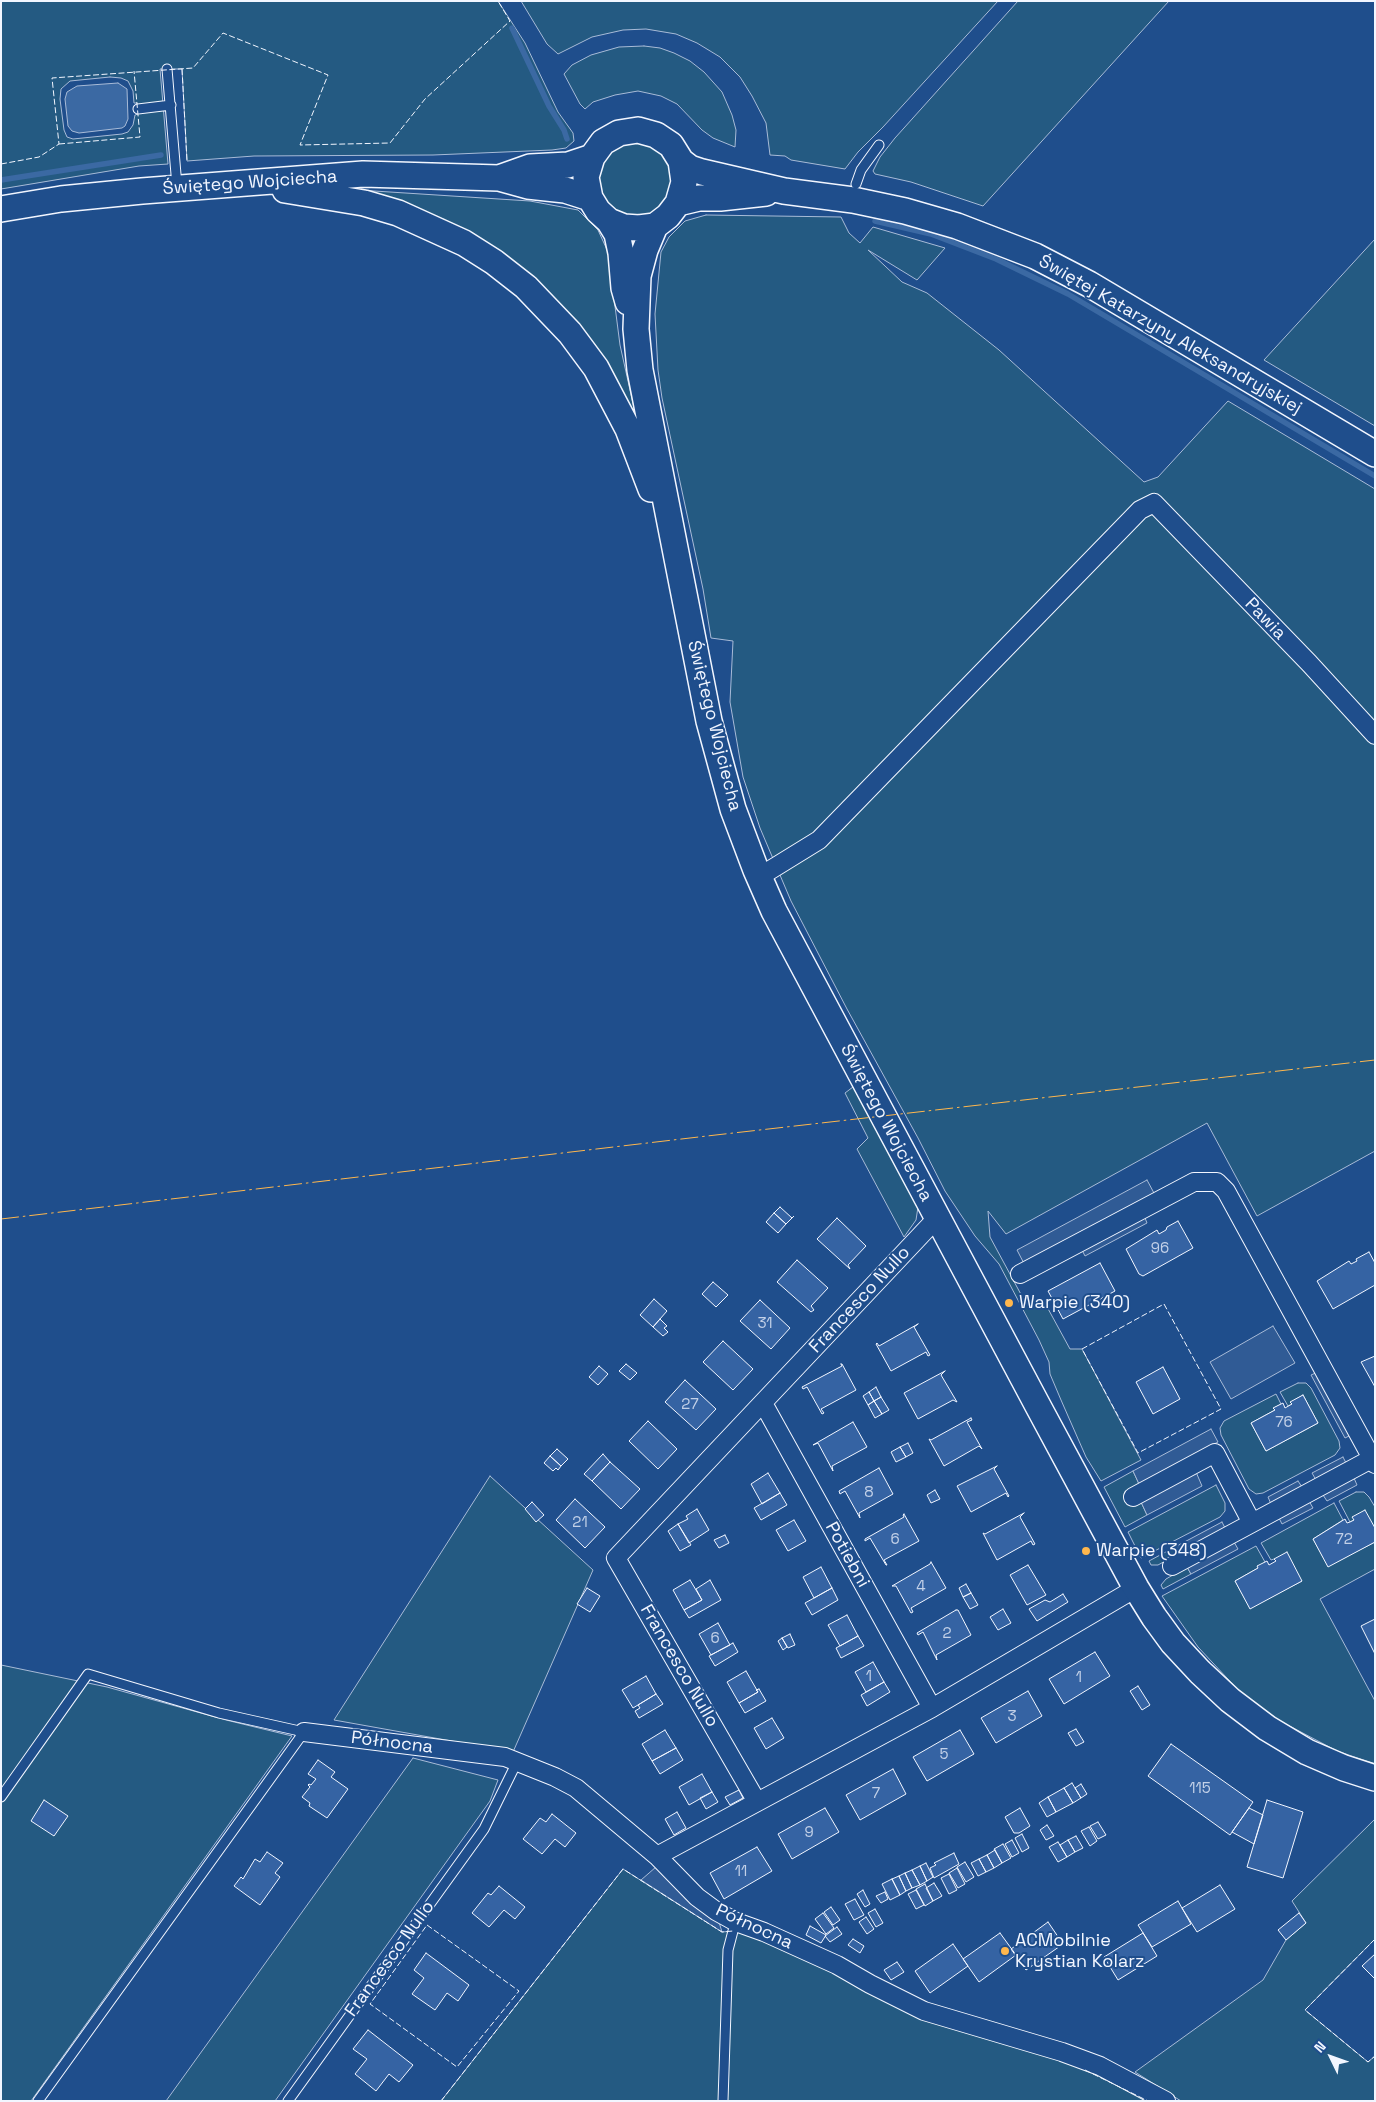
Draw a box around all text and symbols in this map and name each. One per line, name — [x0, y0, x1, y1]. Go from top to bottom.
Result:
street label: Świętego Wojciecha — [162, 166, 338, 200]
street label: Świętej Katarzyny Aleksandryjskiej — [1035, 251, 1305, 419]
street label: Pawia — [1240, 594, 1290, 644]
street label: Świętego Wojciecha — [682, 638, 746, 814]
street label: Świętego Wojciecha — [835, 1041, 937, 1205]
house number: 96 — [1151, 1240, 1169, 1258]
street label: Francesco Nullo — [805, 1242, 915, 1358]
place label: Warpie (340) — [1019, 1292, 1130, 1314]
marker: Warpie (340) — [1003, 1297, 1015, 1309]
house number: 31 — [757, 1315, 773, 1333]
house number: 27 — [681, 1396, 699, 1414]
house number: 76 — [1275, 1414, 1293, 1432]
house number: 8 — [864, 1484, 874, 1502]
house number: 21 — [572, 1514, 588, 1532]
street label: Potiebni — [820, 1518, 874, 1592]
house number: 6 — [890, 1531, 900, 1549]
house number: 72 — [1335, 1531, 1353, 1549]
place label: Warpie (348) — [1096, 1540, 1207, 1562]
marker: Warpie (348) — [1080, 1545, 1092, 1557]
house number: 4 — [916, 1578, 926, 1596]
street label: Francesco Nullo — [635, 1601, 723, 1731]
house number: 2 — [942, 1625, 952, 1643]
house number: 6 — [710, 1630, 720, 1648]
house number: 1 — [866, 1668, 872, 1686]
house number: 1 — [1076, 1669, 1082, 1687]
house number: 3 — [1007, 1708, 1017, 1726]
street label: Północna — [350, 1727, 434, 1759]
house number: 5 — [940, 1746, 948, 1764]
house number: 115 — [1189, 1780, 1211, 1798]
house number: 7 — [872, 1785, 880, 1803]
house number: 9 — [804, 1824, 814, 1842]
house number: 11 — [735, 1863, 747, 1881]
street label: Francesco Nullo — [341, 1897, 439, 2021]
street label: Północna — [712, 1900, 796, 1954]
place label: ACMobilnie Krystian Kolarz — [1015, 1930, 1144, 1972]
marker: ACMobilnie Krystian Kolarz — [999, 1945, 1011, 1957]
north arrow — [1306, 2032, 1356, 2082]
text: N — [1310, 2037, 1330, 2056]

